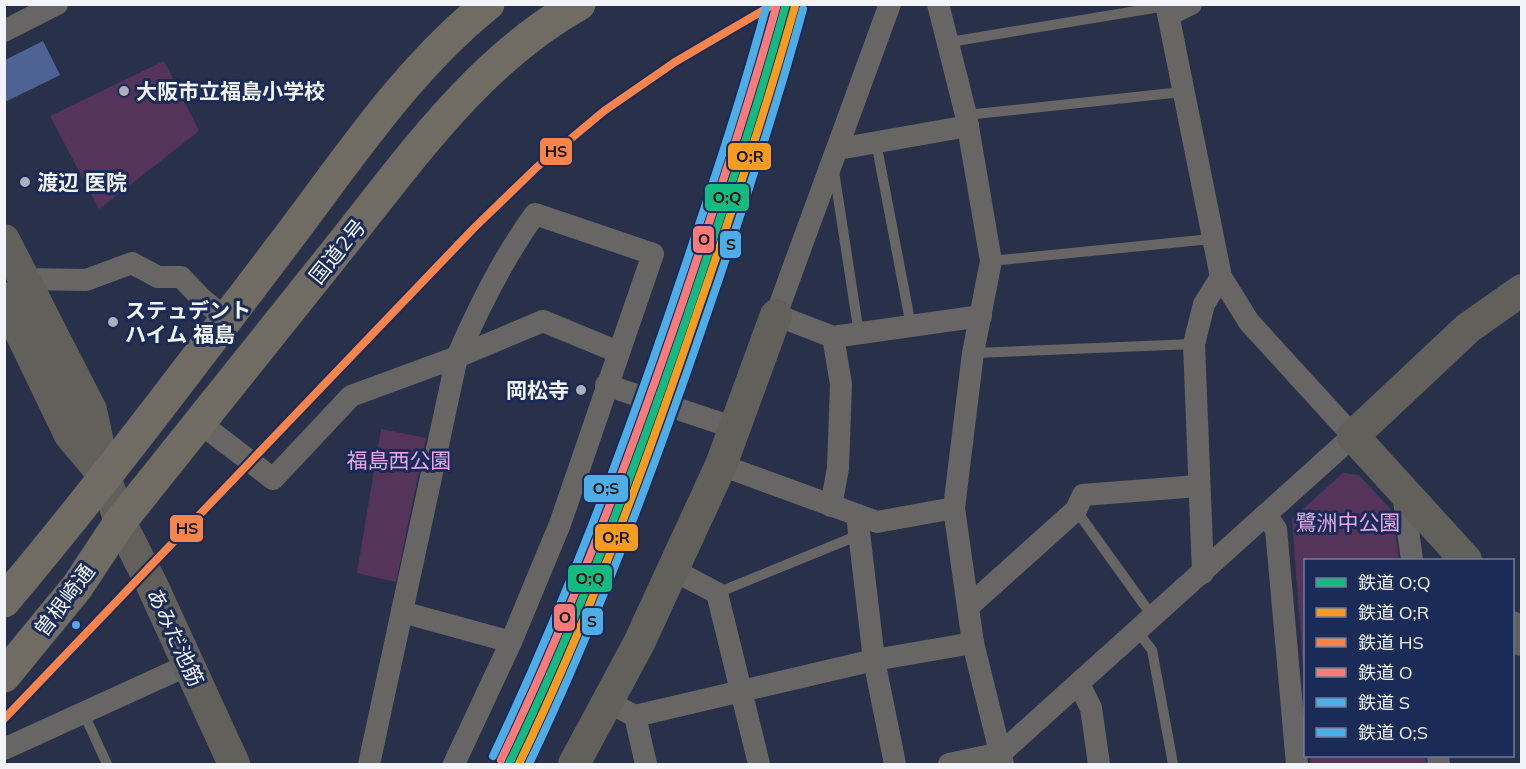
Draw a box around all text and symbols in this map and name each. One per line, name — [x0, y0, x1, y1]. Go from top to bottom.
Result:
place label: 大阪市立福島小学校 — [136, 78, 325, 104]
marker: 大阪市立福島小学校 — [117, 84, 131, 98]
line badge: HS — [539, 137, 573, 166]
text: HS — [545, 141, 567, 161]
line badge: O;R — [727, 142, 772, 171]
text: O;R — [736, 146, 764, 166]
place label: 渡辺 医院 — [37, 169, 127, 195]
marker: 渡辺 医院 — [18, 175, 32, 189]
line badge: O;Q — [704, 183, 750, 212]
text: O;Q — [712, 187, 742, 207]
street label: 国道2号 — [303, 213, 371, 289]
line badge: O — [692, 225, 715, 254]
text: O — [698, 229, 710, 249]
line badge: S — [719, 230, 742, 259]
text: S — [726, 234, 736, 254]
place label: ステュデント ハイム 福島 — [125, 297, 251, 347]
marker: ステュデント ハイム 福島 — [106, 315, 120, 329]
place label: 岡松寺 — [506, 377, 569, 403]
marker: 岡松寺 — [574, 383, 588, 397]
park label: 福島西公園 — [347, 447, 452, 473]
line badge: O;S — [583, 474, 629, 503]
text: O;S — [593, 478, 619, 498]
park label: 鷺洲中公園 — [1296, 509, 1401, 535]
line badge: HS — [169, 514, 204, 543]
text: HS — [176, 518, 198, 538]
line badge: O;R — [594, 523, 639, 552]
text: O;R — [602, 527, 630, 547]
street label: 曽根崎通 — [28, 559, 100, 641]
legend — [1304, 559, 1514, 757]
line badge: O;Q — [567, 564, 613, 593]
text: O;Q — [575, 568, 605, 588]
text: 鉄道 O;Q — [1358, 571, 1431, 594]
street label: あみだ池筋 — [142, 584, 210, 690]
text: 鉄道 O;R — [1358, 601, 1429, 624]
line badge: O — [553, 603, 576, 632]
text: O — [559, 607, 571, 627]
line badge: S — [581, 607, 604, 636]
text: S — [587, 611, 597, 631]
unlabelled marker — [70, 619, 82, 631]
text: 鉄道 HS — [1358, 631, 1424, 654]
text: 鉄道 O — [1358, 661, 1413, 684]
text: 鉄道 S — [1358, 691, 1410, 714]
text: 鉄道 O;S — [1358, 721, 1428, 744]

